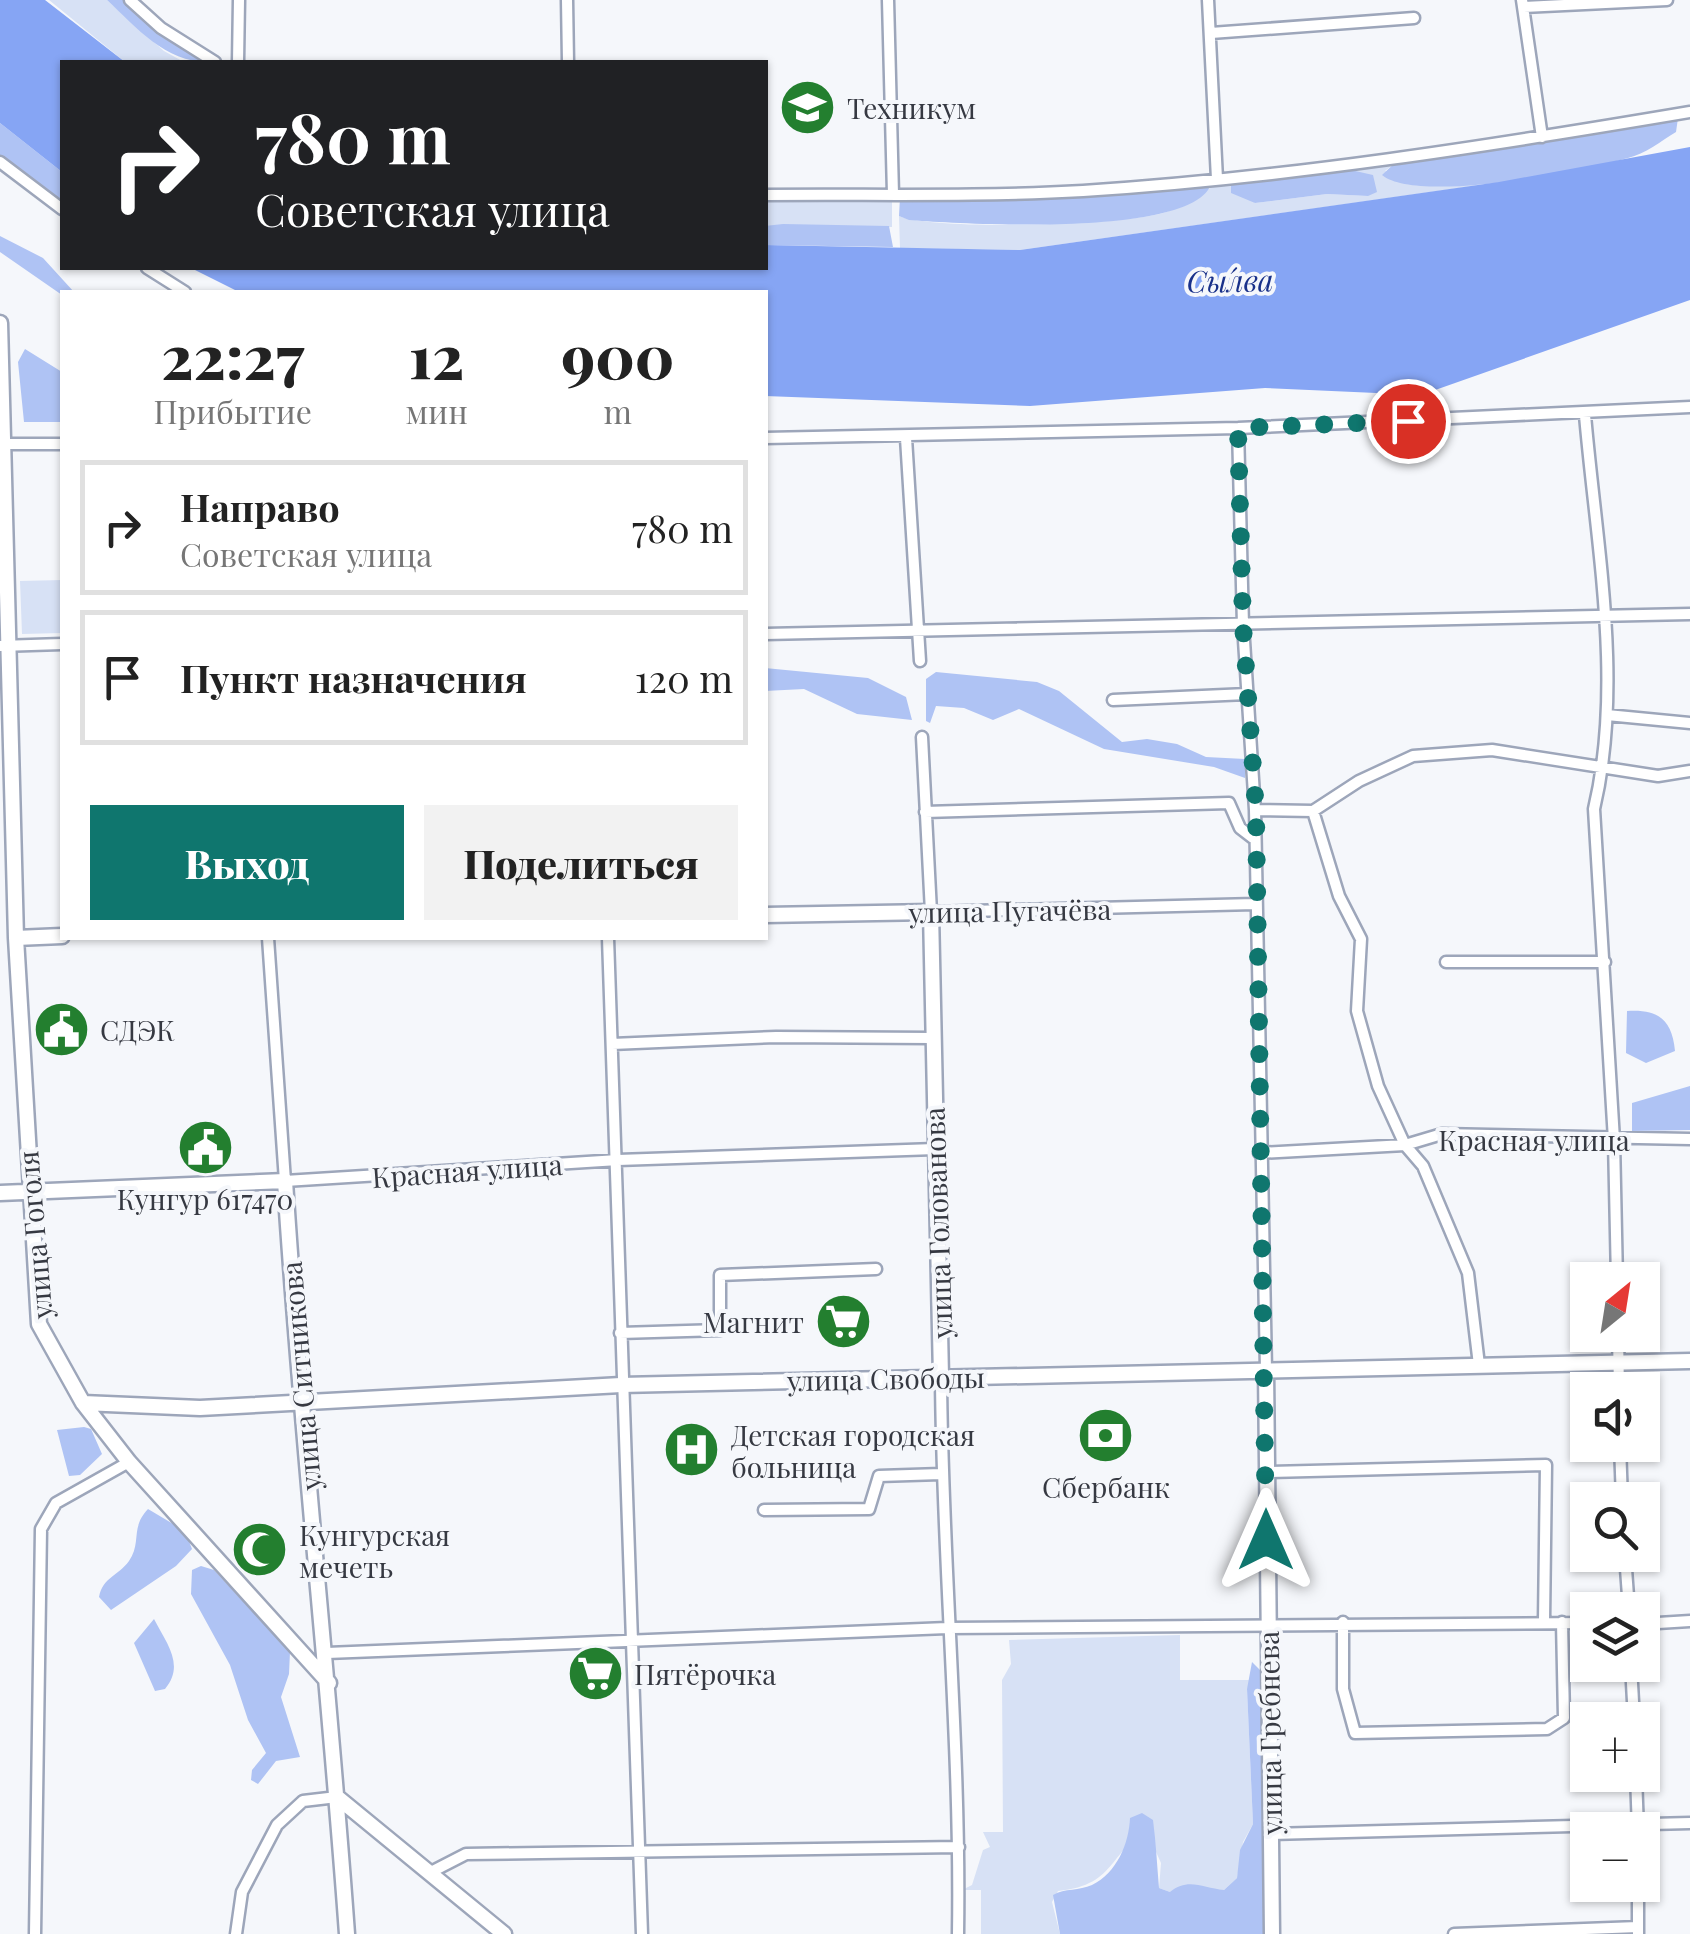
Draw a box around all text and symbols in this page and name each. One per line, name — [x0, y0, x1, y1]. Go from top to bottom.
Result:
school or university icon: Техникум — [778, 77, 838, 137]
text: 780 m — [255, 88, 451, 182]
place label: Техникум — [847, 89, 976, 126]
icon: right — [90, 100, 220, 230]
text: Советская улица — [255, 178, 610, 238]
water label: Сы́лва — [1186, 259, 1274, 301]
text: 22:27 — [161, 314, 304, 394]
text: 12 — [409, 314, 464, 394]
text: 900 — [561, 314, 674, 394]
pin — [1366, 379, 1451, 464]
text: Прибытие — [154, 389, 312, 432]
text: мин — [405, 389, 468, 432]
text: m — [604, 389, 632, 432]
icon: arrive — [1381, 394, 1436, 449]
text: Направо — [180, 481, 340, 532]
icon: right — [95, 500, 150, 555]
text: 780 m — [632, 502, 733, 553]
text: Советская улица — [180, 532, 432, 575]
icon: arrive — [95, 650, 150, 705]
text: Пункт назначения — [180, 652, 527, 703]
text: 120 m — [635, 652, 733, 703]
button: Выход — [90, 805, 404, 920]
button: Поделиться — [424, 805, 738, 920]
street label: улица Пугачёва — [907, 890, 1112, 930]
public building icon: СДЭК — [31, 999, 91, 1059]
place label: СДЭК — [100, 1011, 175, 1048]
street label: улица Голованова — [914, 1107, 960, 1340]
public building icon: Кунгур 617470 — [175, 1117, 235, 1177]
street label: Красная улица — [1438, 1121, 1630, 1158]
street label: Красная улица — [370, 1145, 564, 1195]
street label: улица Гоголя — [8, 1149, 60, 1322]
place label: Кунгур 617470 — [117, 1180, 293, 1217]
street label: улица Ситникова — [272, 1260, 329, 1493]
north arrow — [1570, 1262, 1660, 1352]
map controls — [1570, 1262, 1660, 1902]
supermarket icon: Магнит — [813, 1291, 873, 1351]
place label: Магнит — [703, 1303, 804, 1340]
street label: улица Свободы — [786, 1358, 985, 1398]
button: sound — [1570, 1372, 1660, 1462]
bank icon: Сбербанк — [1076, 1405, 1136, 1465]
place label: Детская городская больница — [731, 1416, 975, 1485]
hospital icon: Детская городская больница — [662, 1420, 722, 1480]
place label: Сбербанк — [1042, 1468, 1170, 1505]
button: search — [1570, 1482, 1660, 1572]
position arrow — [1214, 1488, 1318, 1592]
place label: Кунгурская мечеть — [299, 1516, 450, 1585]
mosque icon: Кунгурская мечеть — [230, 1520, 290, 1580]
button: layers — [1570, 1592, 1660, 1682]
street label: улица Гребнева — [1249, 1631, 1289, 1836]
supermarket icon: Пятёрочка — [565, 1643, 625, 1703]
place label: Пятёрочка — [634, 1655, 776, 1692]
button: + — [1570, 1702, 1660, 1792]
button: − — [1570, 1812, 1660, 1902]

